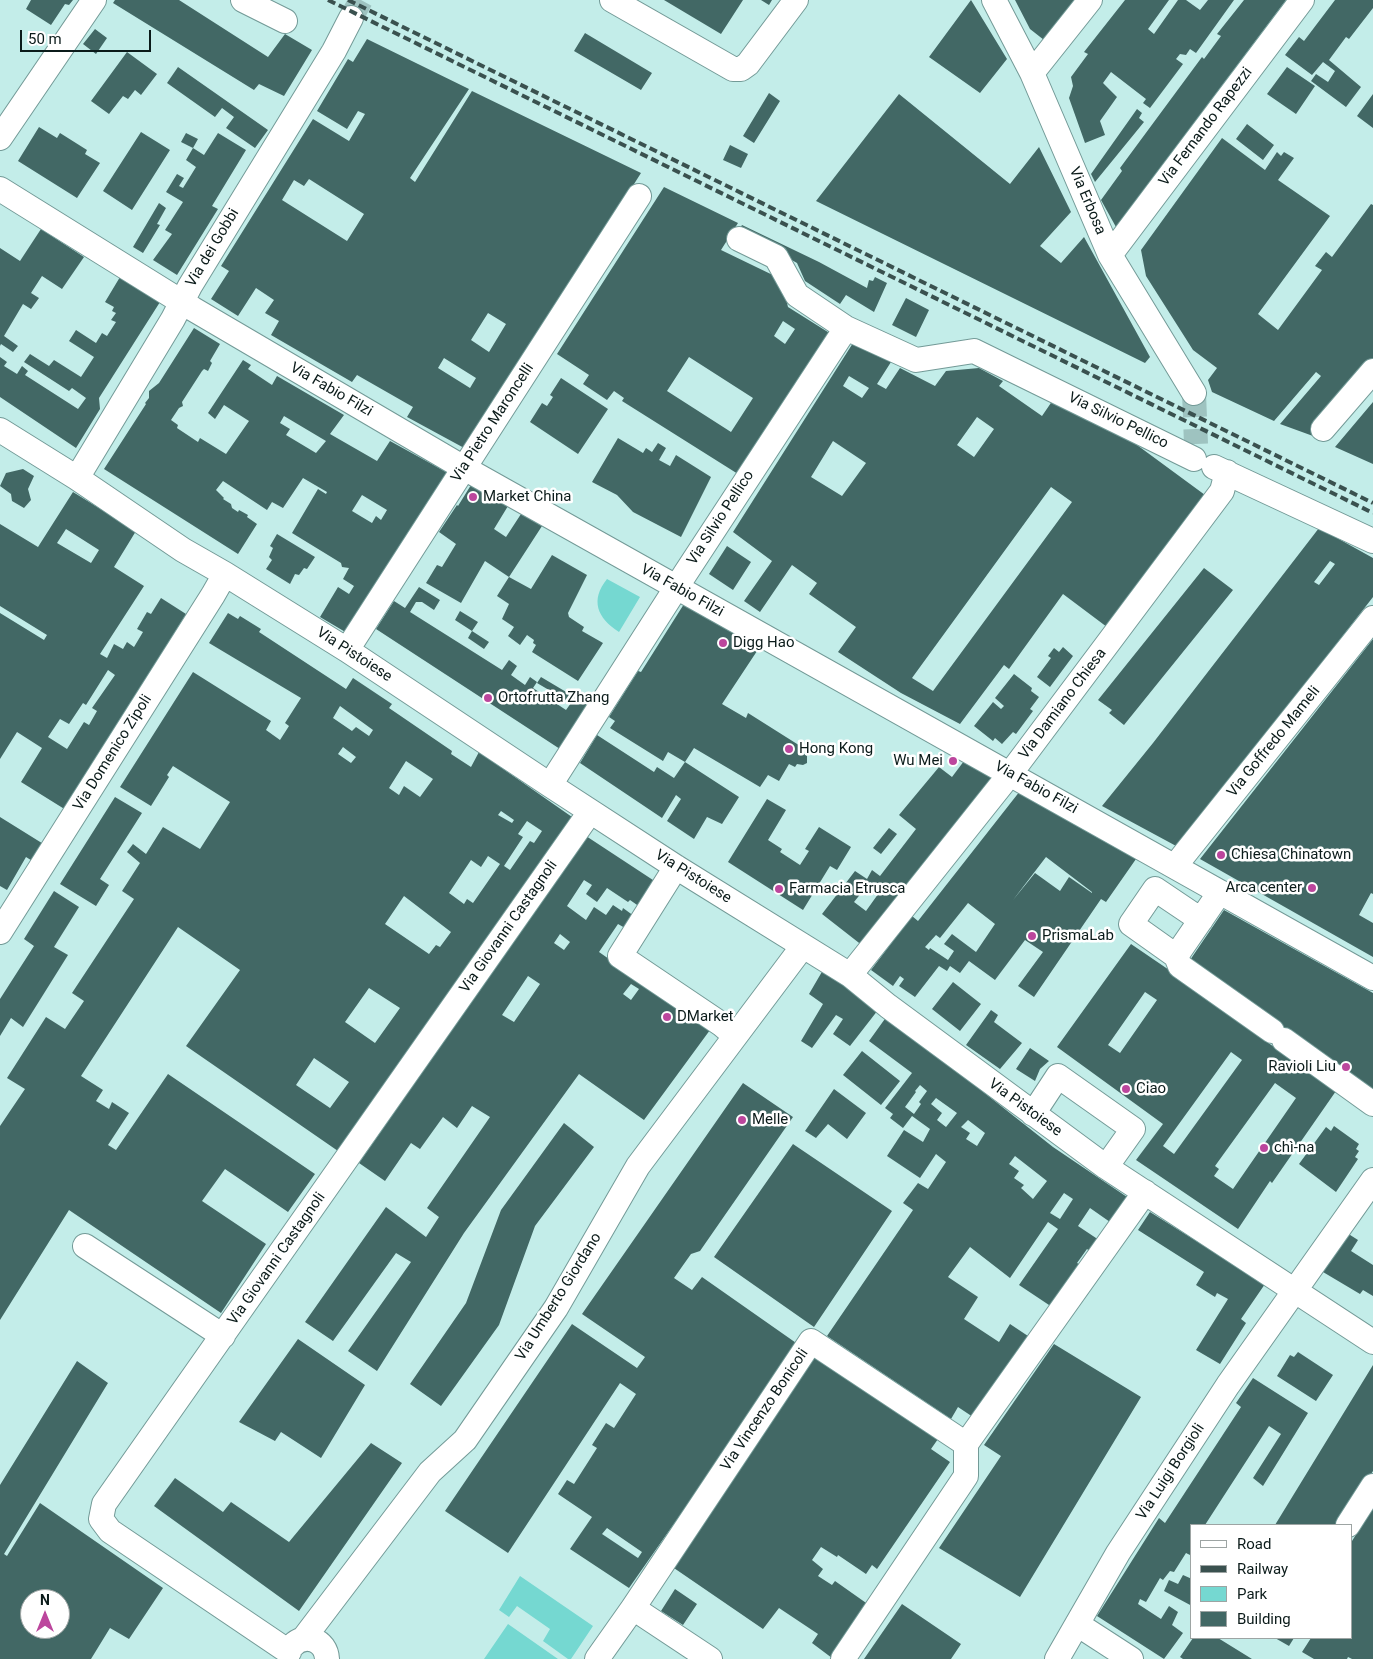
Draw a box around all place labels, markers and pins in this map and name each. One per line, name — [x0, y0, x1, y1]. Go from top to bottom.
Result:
place label: Market China — [483, 488, 571, 506]
marker: Market China — [467, 491, 479, 503]
place label: Digg Hao — [733, 634, 794, 652]
marker: Digg Hao — [717, 637, 729, 649]
place label: Ortofrutta Zhang — [498, 689, 609, 707]
marker: Ortofrutta Zhang — [482, 692, 494, 704]
place label: Hong Kong — [799, 740, 873, 758]
marker: Hong Kong — [783, 743, 795, 755]
place label: Wu Mei — [893, 752, 943, 770]
marker: Wu Mei — [947, 755, 959, 767]
place label: Chiesa Chinatown — [1231, 846, 1351, 864]
marker: Chiesa Chinatown — [1215, 849, 1227, 861]
place label: Arca center — [1226, 879, 1302, 897]
place label: Farmacia Etrusca — [789, 880, 906, 898]
marker: Arca center — [1306, 882, 1318, 894]
marker: Farmacia Etrusca — [773, 883, 785, 895]
place label: PrismaLab — [1042, 927, 1114, 945]
marker: PrismaLab — [1026, 930, 1038, 942]
place label: DMarket — [677, 1008, 733, 1026]
marker: DMarket — [661, 1011, 673, 1023]
place label: Ravioli Liu — [1268, 1058, 1336, 1076]
marker: Ravioli Liu — [1340, 1061, 1352, 1073]
place label: Ciao — [1136, 1080, 1166, 1098]
marker: Ciao — [1120, 1083, 1132, 1095]
place label: Melle — [752, 1111, 788, 1129]
marker: Melle — [736, 1114, 748, 1126]
place label: chì-na — [1274, 1139, 1314, 1157]
marker: chì-na — [1258, 1142, 1270, 1154]

